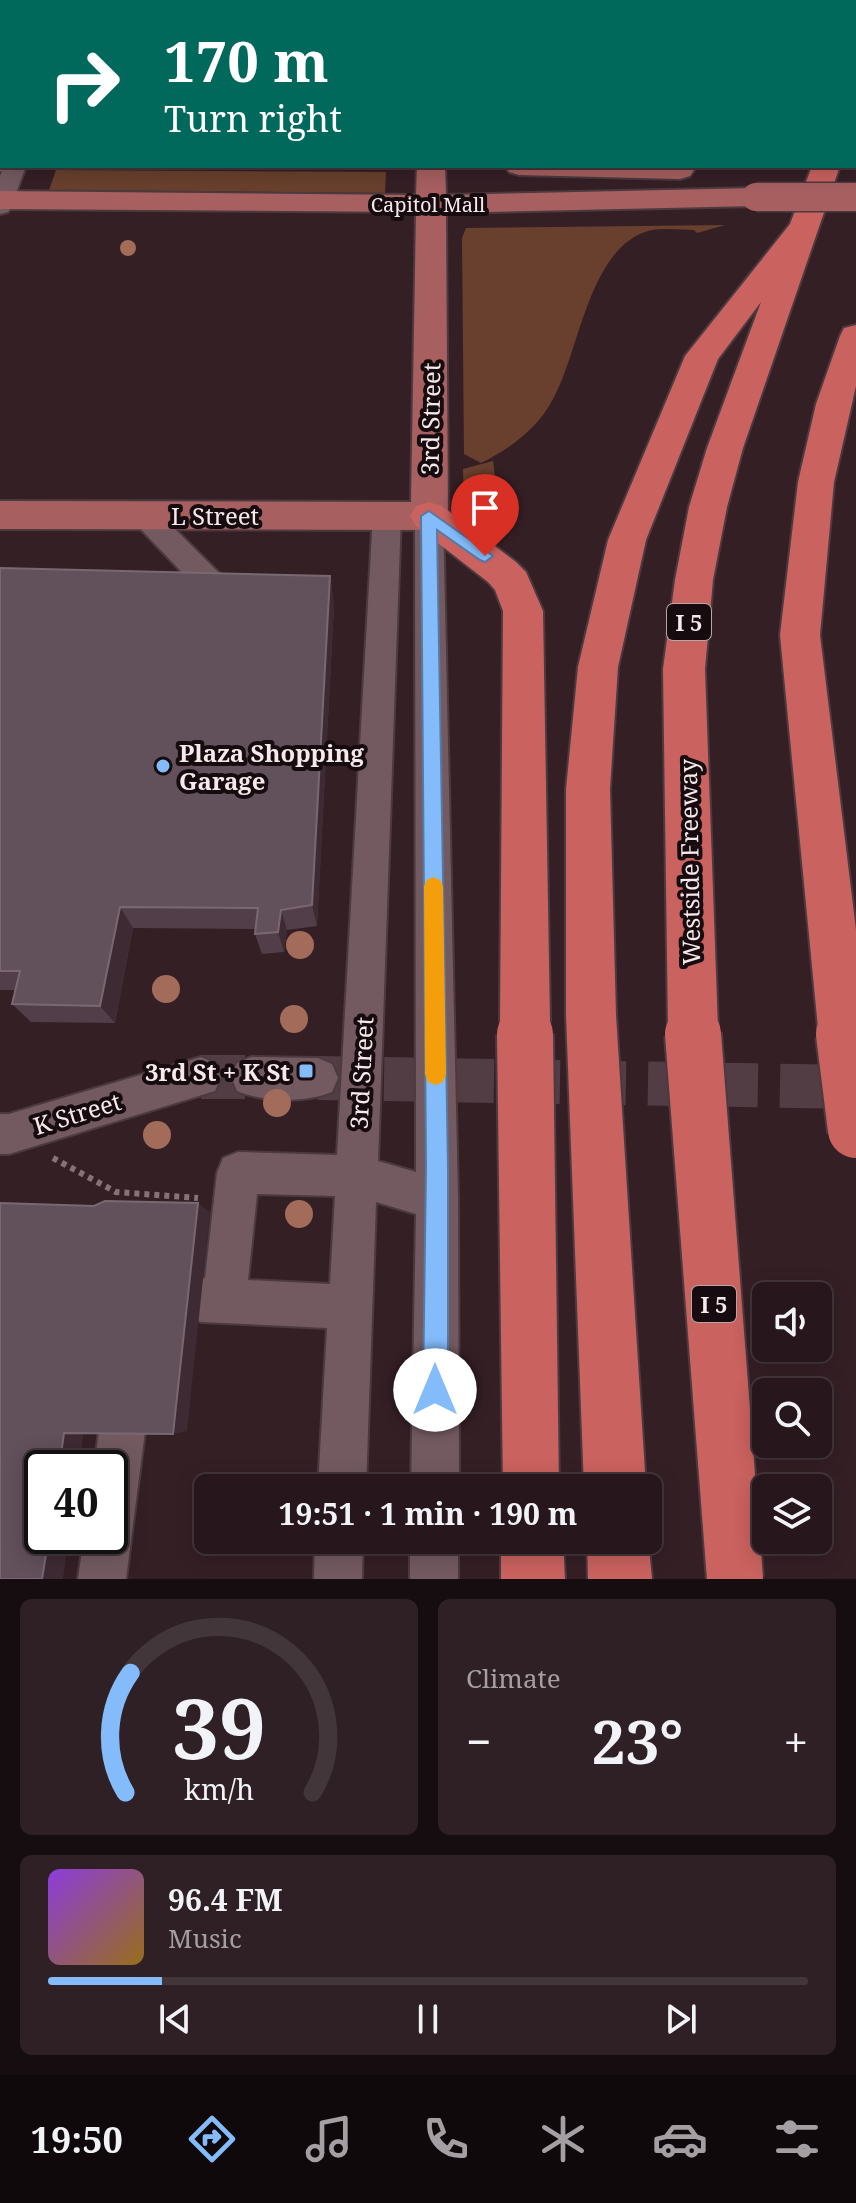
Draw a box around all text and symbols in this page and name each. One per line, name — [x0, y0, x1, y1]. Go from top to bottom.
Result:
text: 170 m — [164, 22, 329, 98]
icon: right — [32, 32, 136, 136]
text: Turn right — [164, 94, 342, 143]
street label: Capitol Mall — [371, 191, 485, 218]
street label: 3rd Street — [413, 362, 447, 476]
pin — [451, 474, 519, 556]
icon: arrive — [463, 486, 507, 530]
street label: L Street — [171, 499, 259, 532]
road number: I 5 — [667, 604, 711, 640]
place label: Plaza Shopping Garage — [179, 736, 365, 797]
marker: Plaza Shopping Garage — [154, 757, 172, 775]
street label: Westside Freeway — [671, 758, 707, 966]
street label: 3rd Street — [342, 1016, 380, 1130]
place label: 3rd St + K St — [145, 1055, 290, 1088]
marker: 3rd St + K St — [297, 1062, 315, 1080]
street label: K Street — [29, 1084, 125, 1142]
map controls — [752, 1282, 832, 1554]
button: sound — [752, 1282, 832, 1362]
road number: I 5 — [692, 1286, 736, 1322]
position arrow — [393, 1348, 477, 1432]
button: search — [752, 1378, 832, 1458]
speed limit sign: 40 — [24, 1450, 128, 1554]
button: layers — [752, 1474, 832, 1554]
text: 19:51 · 1 min · 190 m — [279, 1493, 577, 1534]
text: Climate — [466, 1660, 561, 1696]
text: 39 — [172, 1670, 266, 1783]
text: 23° — [592, 1700, 683, 1782]
text: − — [466, 1711, 491, 1771]
text: + — [783, 1711, 808, 1771]
text: km/h — [184, 1769, 254, 1808]
text: 96.4 FM — [168, 1879, 283, 1920]
text: Music — [168, 1920, 242, 1956]
icon: previous — [153, 1997, 197, 2041]
icon: pause — [406, 1997, 450, 2041]
icon: next — [659, 1997, 703, 2041]
icon: directions — [184, 2111, 240, 2167]
icon: music — [301, 2111, 357, 2167]
icon: phone — [418, 2111, 474, 2167]
icon: climate — [535, 2111, 591, 2167]
icon: car — [652, 2111, 708, 2167]
icon: filters — [769, 2111, 825, 2167]
text: 19:50 — [31, 2115, 123, 2164]

